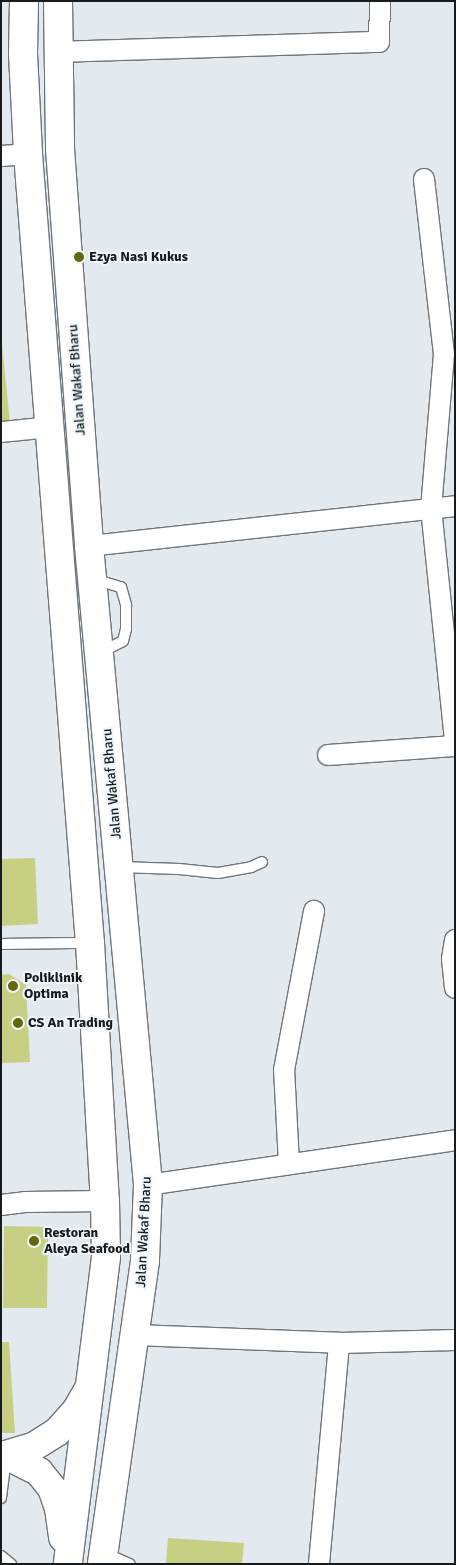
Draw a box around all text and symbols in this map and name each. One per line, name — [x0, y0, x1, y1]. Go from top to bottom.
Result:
place label: Ezya Nasi Kukus — [89, 249, 188, 265]
marker: Ezya Nasi Kukus — [73, 251, 85, 263]
street label: Jalan Wakaf Bharu — [65, 324, 89, 436]
street label: Jalan Wakaf Bharu — [99, 728, 125, 840]
place label: Poliklinik Optima — [24, 970, 82, 1002]
marker: Poliklinik Optima — [6, 979, 20, 993]
place label: CS An Trading — [28, 1015, 113, 1031]
marker: CS An Trading — [12, 1017, 24, 1029]
street label: Jalan Wakaf Bharu — [133, 1176, 155, 1288]
place label: Restoran Aleya Seafood — [44, 1225, 130, 1258]
marker: Restoran Aleya Seafood — [28, 1235, 40, 1247]

